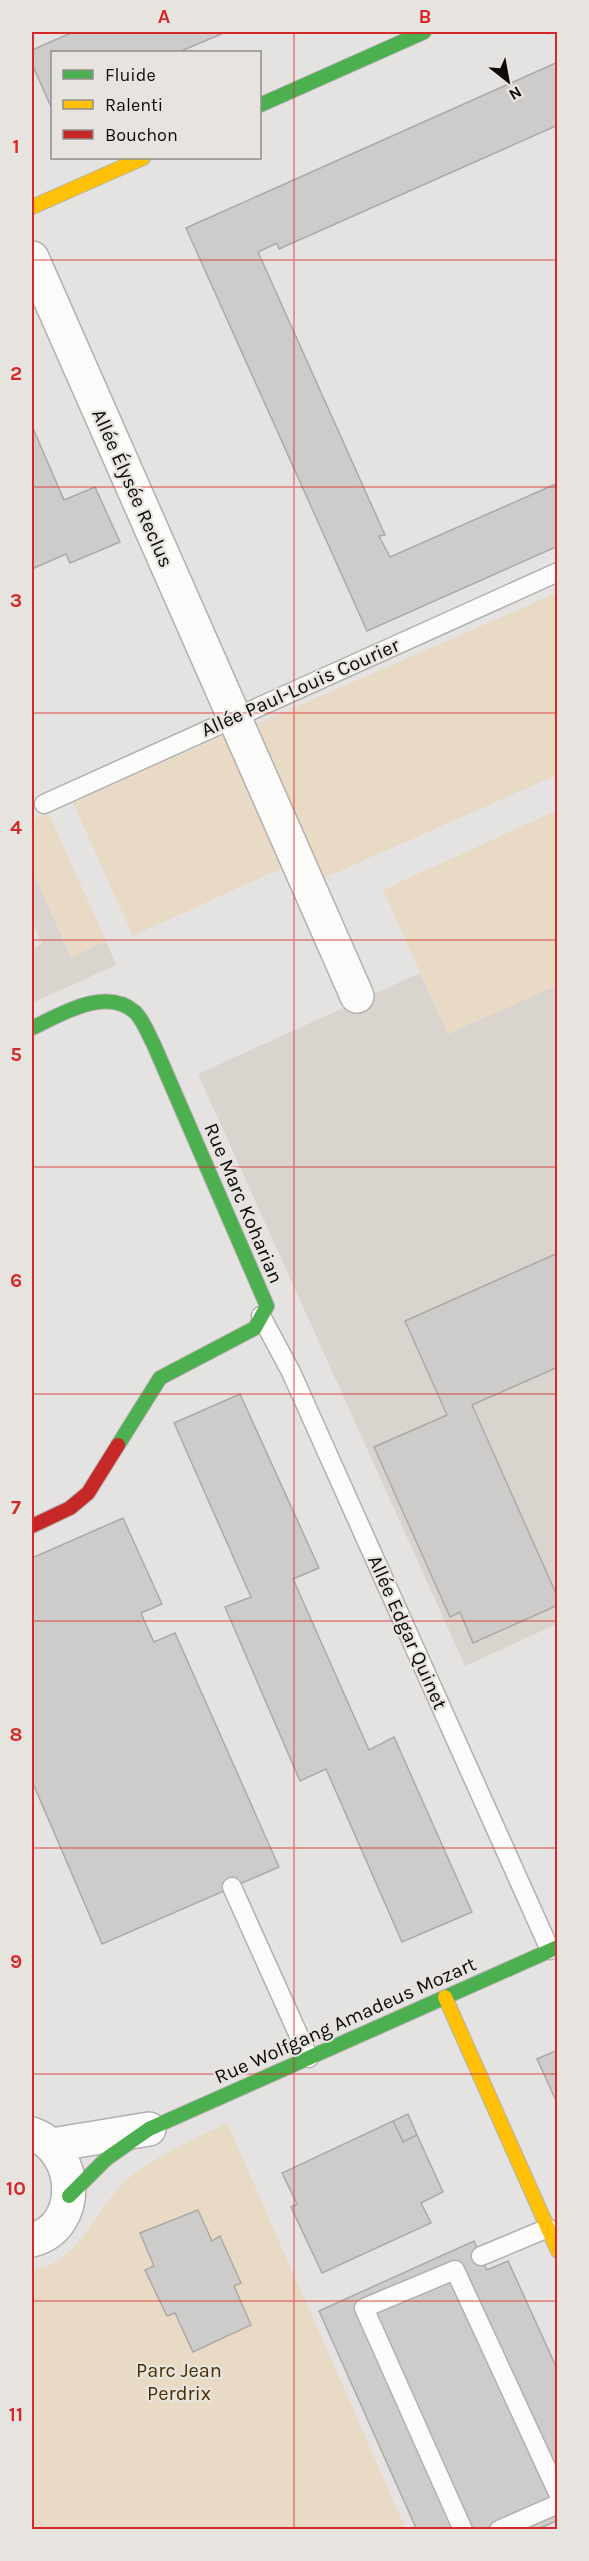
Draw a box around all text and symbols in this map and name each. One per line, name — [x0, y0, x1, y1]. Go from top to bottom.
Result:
text: A — [158, 5, 171, 28]
text: B — [419, 5, 431, 28]
legend — [51, 51, 261, 159]
north arrow — [478, 51, 538, 111]
text: Fluide — [105, 64, 156, 86]
text: N — [506, 82, 525, 105]
text: Ralenti — [105, 94, 163, 116]
text: Bouchon — [105, 124, 178, 146]
text: 1 — [12, 135, 20, 158]
text: 2 — [10, 362, 22, 385]
street label: Allée Élysée Reclus — [87, 405, 179, 571]
text: 3 — [10, 589, 22, 612]
street label: Allée Paul-Louis Courier — [198, 633, 403, 742]
text: 4 — [10, 816, 22, 839]
text: 5 — [10, 1043, 22, 1066]
street label: Rue Marc Koharian — [199, 1120, 288, 1287]
text: 6 — [10, 1269, 22, 1292]
text: 7 — [11, 1496, 21, 1519]
street label: Allée Edgar Quinet — [363, 1552, 452, 1713]
text: 8 — [10, 1723, 22, 1746]
text: 9 — [10, 1950, 22, 1973]
street label: Rue Wolfgang Amadeus Mozart — [211, 1952, 480, 2089]
text: 10 — [6, 2177, 26, 2200]
park label: Parc Jean Perdrix — [136, 2359, 222, 2405]
text: 11 — [9, 2403, 23, 2426]

